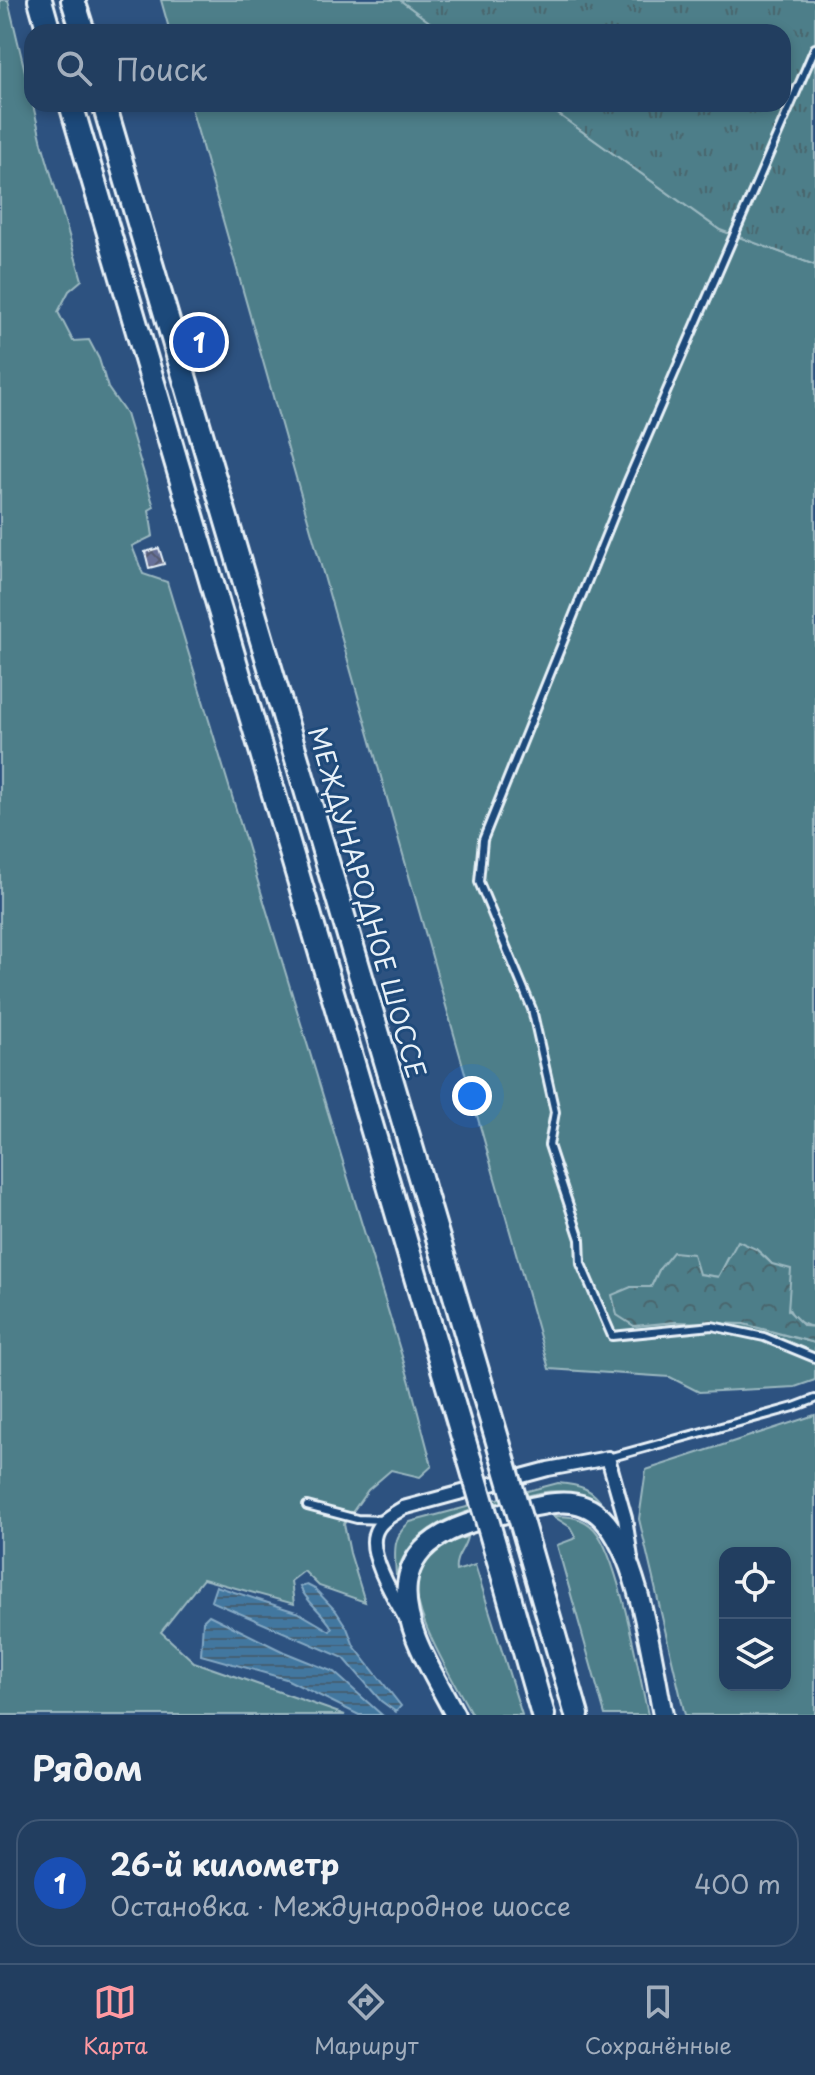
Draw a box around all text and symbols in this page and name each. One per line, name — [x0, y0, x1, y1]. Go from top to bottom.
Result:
search box — [24, 24, 791, 112]
icon: search — [52, 46, 96, 90]
text: Поиск — [116, 46, 207, 91]
pin: 1 — [173, 312, 225, 372]
street label: МЕЖДУНАРОДНОЕ ШОССЕ — [299, 722, 437, 1082]
your location — [452, 1076, 492, 1116]
map controls — [719, 1547, 791, 1691]
button: locate — [719, 1547, 791, 1619]
button: layers — [719, 1619, 791, 1691]
text: Рядом — [32, 1741, 143, 1793]
text: 26-й километр — [110, 1841, 339, 1886]
text: 1 — [54, 1864, 66, 1903]
text: 400 m — [694, 1864, 781, 1903]
text: Остановка · Международное шоссе — [110, 1886, 571, 1925]
tab: Карта — [83, 1980, 148, 2061]
tab: Маршрут — [314, 1980, 418, 2061]
tab: Сохранённые — [585, 1980, 732, 2061]

